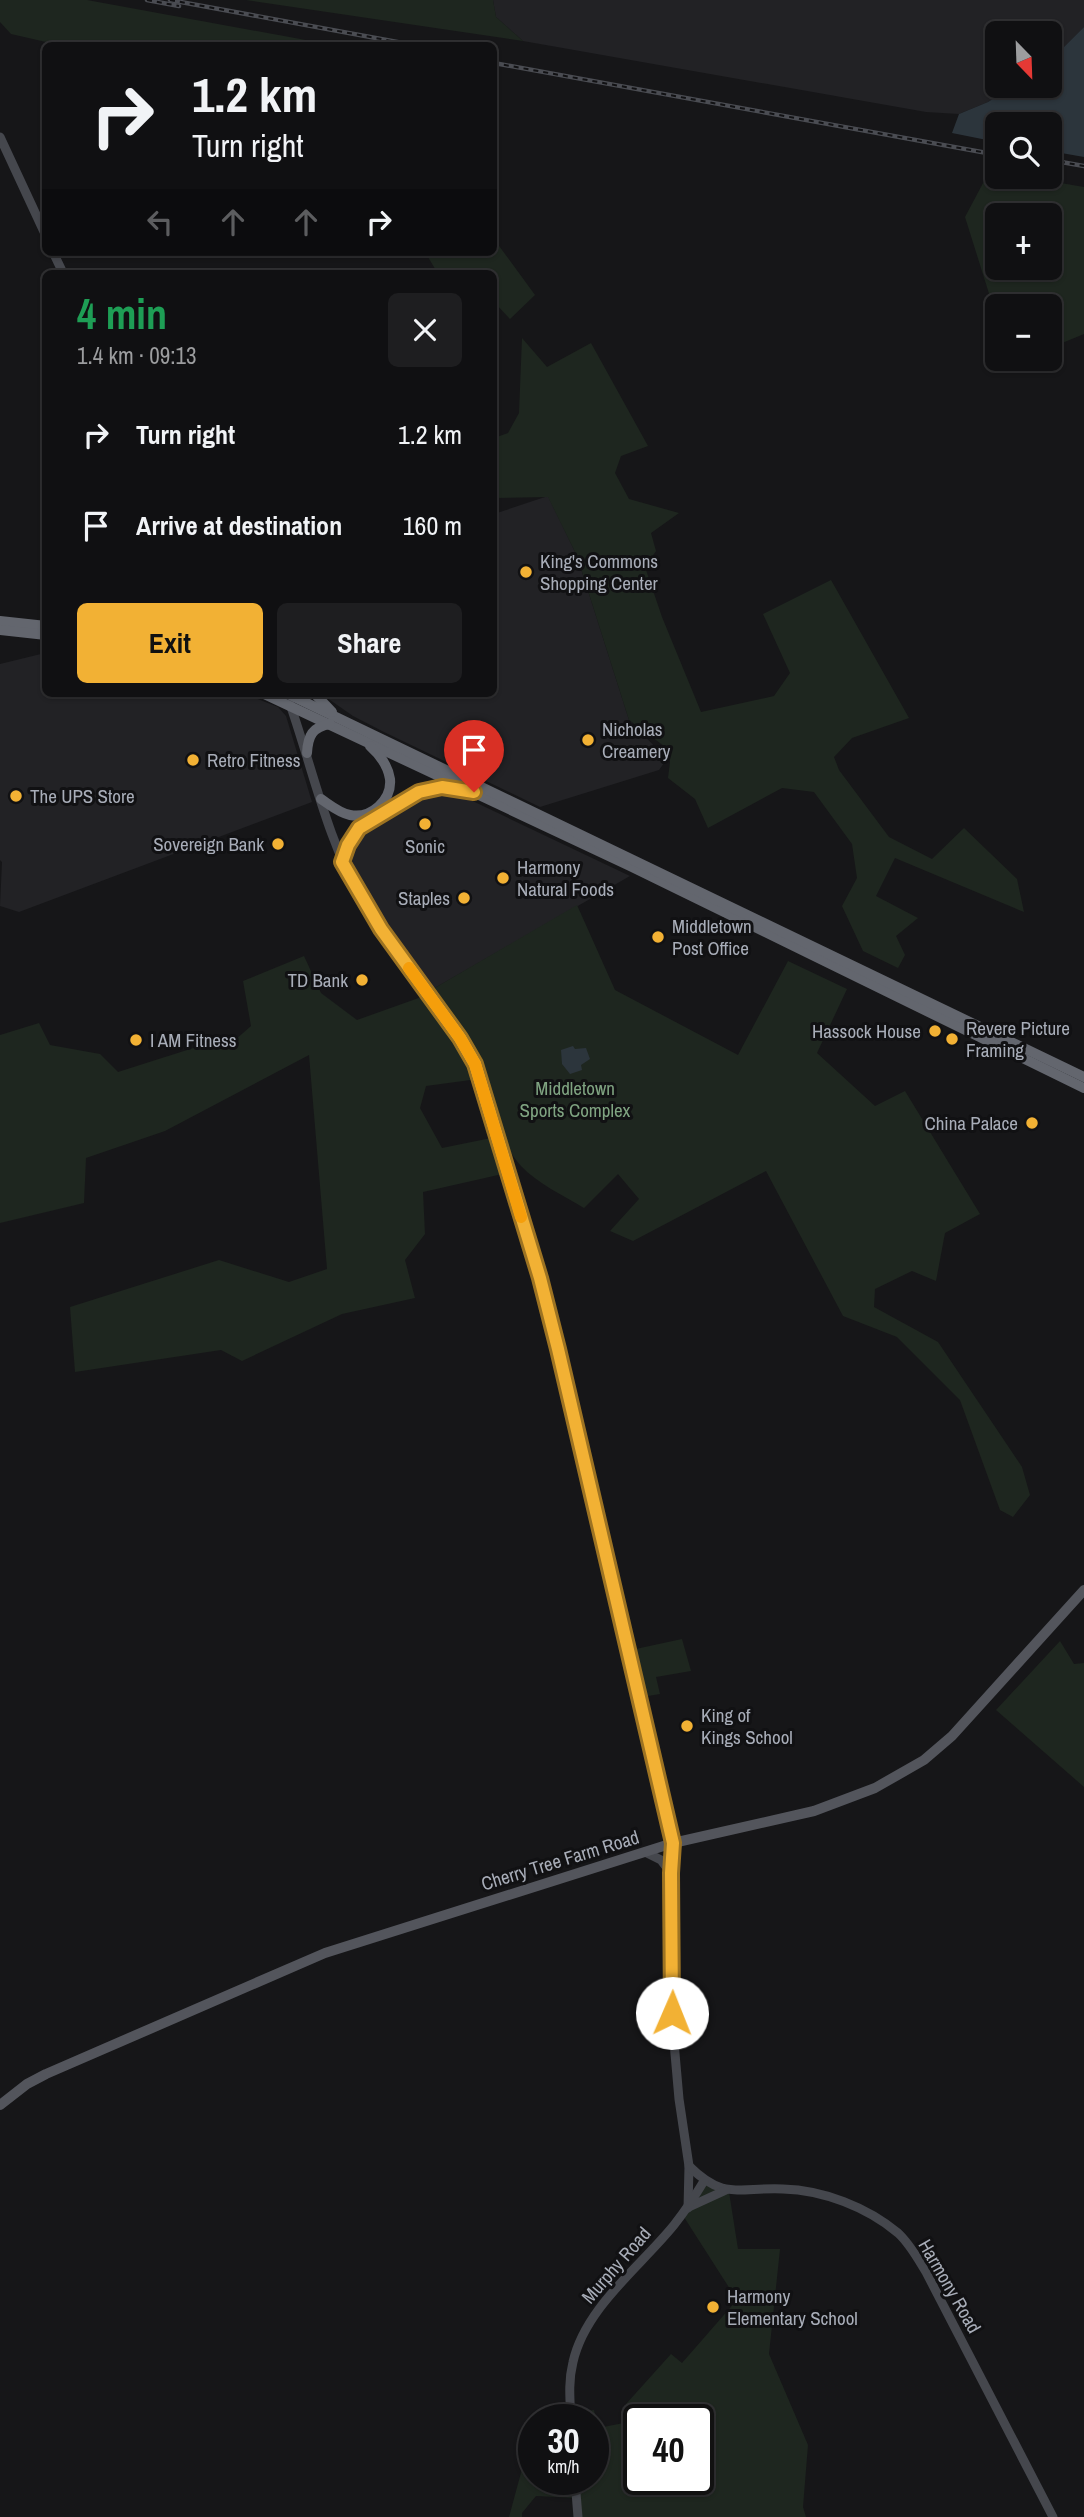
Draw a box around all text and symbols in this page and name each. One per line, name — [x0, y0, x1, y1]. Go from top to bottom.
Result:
north arrow — [985, 21, 1062, 98]
map controls — [985, 21, 1062, 371]
text: 1.2 km — [192, 61, 317, 127]
icon: right — [77, 70, 168, 161]
button: search — [985, 112, 1062, 189]
text: Turn right — [192, 124, 304, 167]
icon: left — [141, 203, 179, 241]
icon: ahead — [214, 203, 252, 241]
icon: ahead — [287, 203, 325, 241]
icon: right — [360, 203, 398, 241]
button: + — [985, 203, 1062, 280]
text: 4 min — [77, 286, 167, 342]
button: close — [388, 293, 462, 367]
button: − — [985, 294, 1062, 371]
text: 1.4 km · 09:13 — [77, 340, 197, 371]
icon: right — [77, 416, 115, 454]
text: Turn right — [136, 417, 235, 452]
text: 1.2 km — [398, 417, 462, 452]
icon: arrive — [77, 507, 115, 545]
text: Arrive at destination — [136, 508, 342, 543]
text: 160 m — [403, 508, 462, 543]
place label: King's Commons Shopping Center — [540, 548, 659, 596]
marker: King's Commons Shopping Center — [518, 564, 534, 580]
button: Exit — [77, 603, 263, 683]
button: Share — [277, 603, 462, 683]
place label: Nicholas Creamery — [602, 716, 671, 764]
pin — [444, 720, 504, 792]
icon: arrive — [455, 731, 493, 769]
marker: Nicholas Creamery — [580, 732, 596, 748]
place label: Retro Fitness — [207, 747, 301, 773]
marker: Retro Fitness — [185, 752, 201, 768]
place label: The UPS Store — [30, 783, 135, 809]
marker: The UPS Store — [8, 788, 24, 804]
marker: Sonic — [417, 816, 433, 832]
place label: Sovereign Bank — [153, 831, 264, 857]
place label: Sonic — [405, 833, 445, 859]
marker: Sovereign Bank — [270, 836, 286, 852]
place label: Harmony Natural Foods — [517, 854, 614, 902]
marker: Harmony Natural Foods — [495, 870, 511, 886]
place label: Staples — [398, 885, 450, 911]
marker: Staples — [456, 890, 472, 906]
place label: Middletown Post Office — [672, 913, 752, 961]
marker: Middletown Post Office — [650, 929, 666, 945]
place label: TD Bank — [287, 967, 348, 993]
marker: TD Bank — [354, 972, 370, 988]
place label: Revere Picture Framing — [966, 1015, 1070, 1063]
place label: Hassock House — [812, 1018, 921, 1044]
marker: Hassock House — [927, 1023, 943, 1039]
place label: I AM Fitness — [150, 1027, 237, 1053]
marker: Revere Picture Framing — [944, 1031, 960, 1047]
marker: I AM Fitness — [128, 1032, 144, 1048]
park label: Middletown Sports Complex — [520, 1075, 631, 1123]
place label: China Palace — [924, 1110, 1018, 1136]
marker: China Palace — [1024, 1115, 1040, 1131]
place label: King of Kings School — [701, 1702, 793, 1750]
marker: King of Kings School — [679, 1718, 695, 1734]
street label: Cherry Tree Farm Road — [478, 1824, 642, 1896]
position arrow — [635, 1976, 709, 2050]
street label: Murphy Road — [576, 2221, 656, 2309]
street label: Harmony Road — [913, 2234, 987, 2338]
place label: Harmony Elementary School — [727, 2283, 858, 2331]
marker: Harmony Elementary School — [705, 2299, 721, 2315]
speed limit sign: 40 — [623, 2404, 714, 2495]
text: 30 — [548, 2417, 579, 2464]
text: km/h — [548, 2454, 580, 2479]

